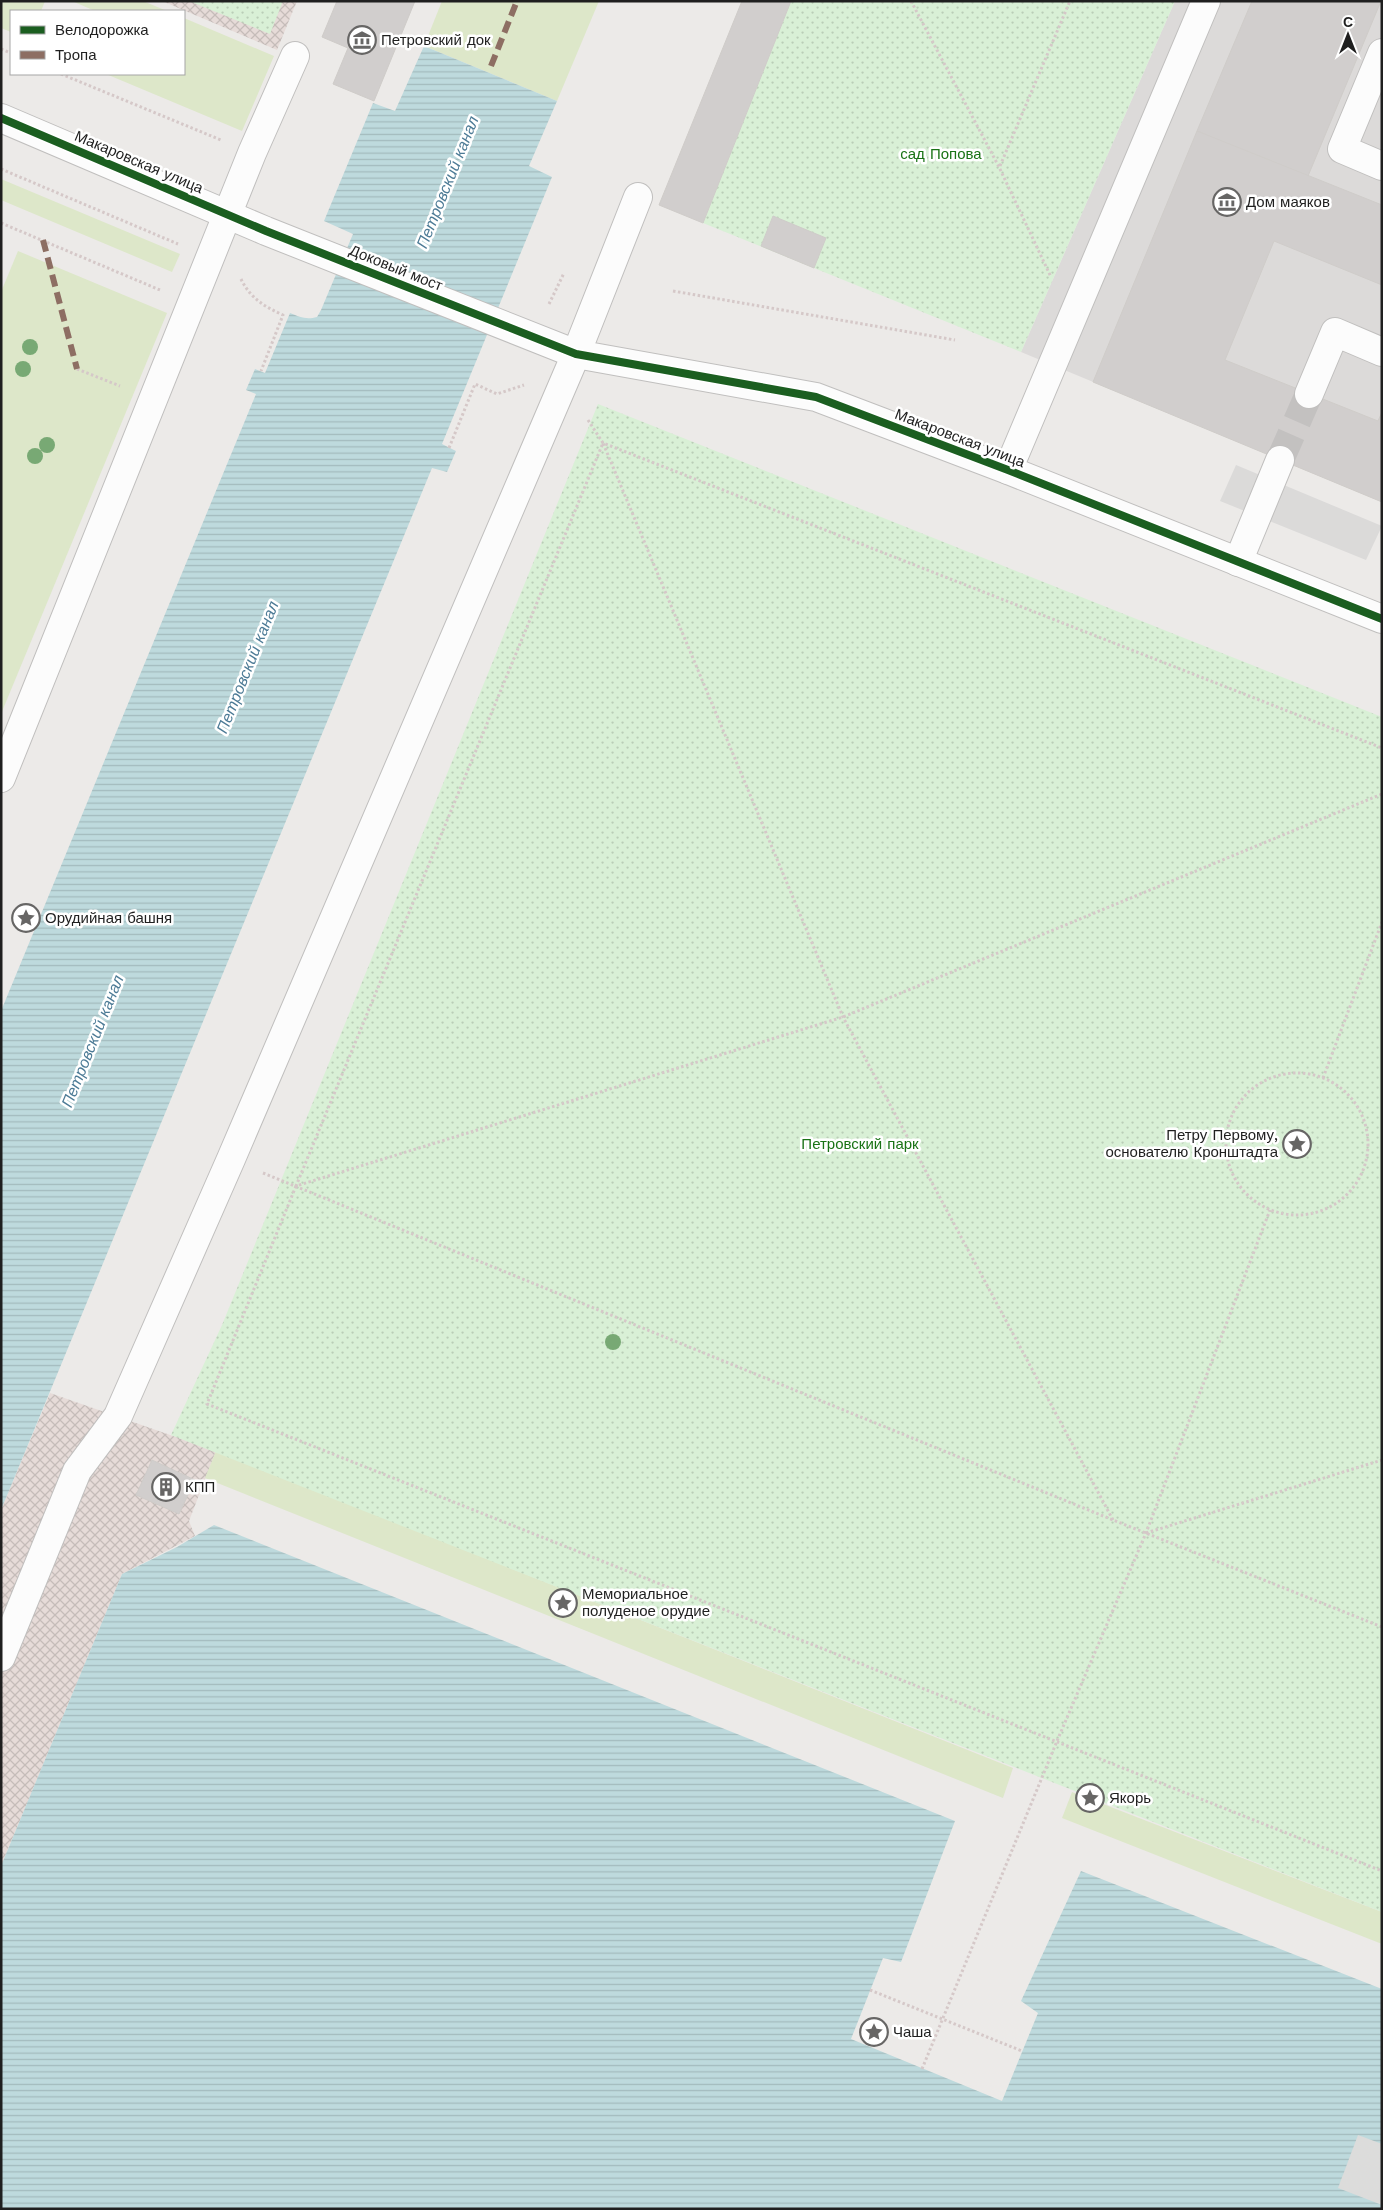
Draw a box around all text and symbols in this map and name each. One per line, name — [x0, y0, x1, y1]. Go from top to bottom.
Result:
legend — [10, 10, 185, 75]
north arrow — [1323, 10, 1373, 60]
text: С — [1343, 14, 1353, 30]
text: Велодорожка — [55, 21, 149, 39]
museum icon: Петровский док — [347, 25, 377, 55]
place label: Петровский док — [381, 31, 491, 49]
text: Тропа — [55, 46, 97, 64]
water label: Петровский канал — [412, 113, 483, 251]
street label: Макаровская улица — [72, 127, 207, 197]
park label: сад Попова — [900, 145, 982, 163]
museum icon: Дом маяков — [1212, 187, 1242, 217]
place label: Дом маяков — [1246, 193, 1330, 211]
street label: Доковый мост — [347, 241, 445, 295]
street label: Макаровская улица — [892, 405, 1028, 471]
water label: Петровский канал — [212, 598, 283, 736]
place icon: Орудийная башня — [11, 903, 41, 933]
place label: Орудийная башня — [45, 909, 172, 927]
water label: Петровский канал — [57, 972, 128, 1110]
place label: Петру Первому, основателю Кронштадта — [1105, 1126, 1279, 1161]
place icon: Петру Первому, основателю Кронштадта — [1282, 1129, 1312, 1159]
park label: Петровский парк — [801, 1135, 919, 1153]
building icon: КПП — [151, 1472, 181, 1502]
place label: КПП — [185, 1478, 215, 1496]
place label: Мемориальное полуденое орудие — [582, 1585, 710, 1620]
place icon: Мемориальное полуденое орудие — [548, 1588, 578, 1618]
place icon: Якорь — [1075, 1783, 1105, 1813]
place label: Якорь — [1109, 1789, 1151, 1807]
place icon: Чаша — [859, 2017, 889, 2047]
place label: Чаша — [893, 2023, 932, 2041]

